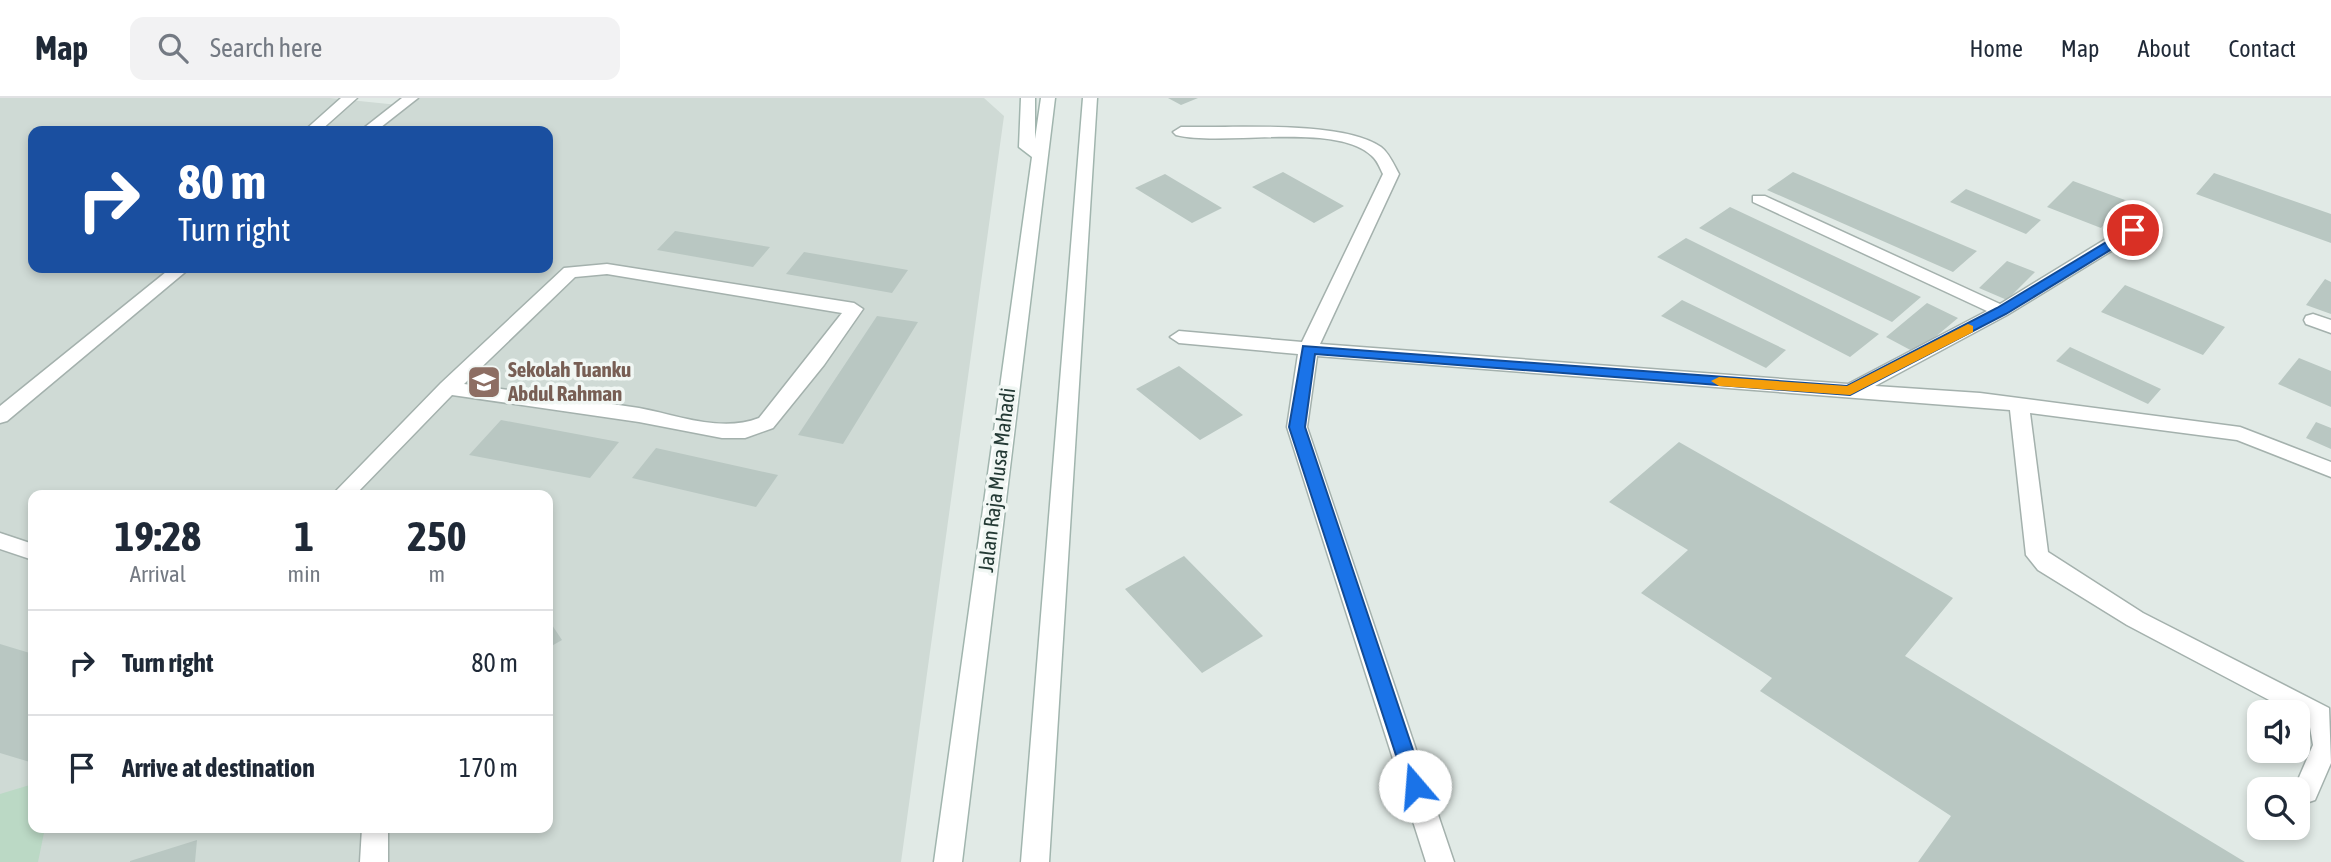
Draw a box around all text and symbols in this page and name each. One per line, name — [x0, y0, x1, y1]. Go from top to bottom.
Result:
search box — [130, 17, 620, 80]
text: Map — [35, 29, 88, 67]
icon: search — [154, 29, 192, 67]
text: Search here — [210, 33, 322, 63]
text: Home — [1969, 35, 2023, 62]
text: Map — [2061, 35, 2099, 62]
text: About — [2137, 35, 2190, 62]
text: Contact — [2228, 35, 2296, 62]
text: 80 m — [178, 153, 266, 209]
icon: right — [63, 154, 154, 245]
pin — [2103, 200, 2163, 260]
text: Turn right — [178, 211, 291, 248]
icon: arrive — [2114, 211, 2152, 249]
place label: Sekolah Tuanku Abdul Rahman — [507, 357, 631, 405]
school or university icon: Sekolah Tuanku Abdul Rahman — [465, 363, 503, 401]
street label: Jalan Raja Musa Mahadi — [973, 386, 1019, 573]
text: 19:28 — [115, 512, 201, 560]
text: 1 — [294, 512, 314, 560]
text: 250 — [407, 512, 466, 560]
text: Arrival — [130, 561, 186, 587]
text: min — [288, 561, 321, 587]
text: m — [429, 561, 445, 587]
icon: right — [63, 644, 101, 682]
text: Turn right — [122, 648, 213, 678]
text: 80 m — [471, 648, 518, 678]
map controls — [2247, 700, 2310, 840]
button: sound — [2247, 700, 2310, 763]
icon: arrive — [63, 749, 101, 787]
position arrow — [1378, 749, 1452, 823]
text: Arrive at destination — [122, 753, 315, 783]
text: 170 m — [459, 753, 518, 783]
button: search — [2247, 777, 2310, 840]

